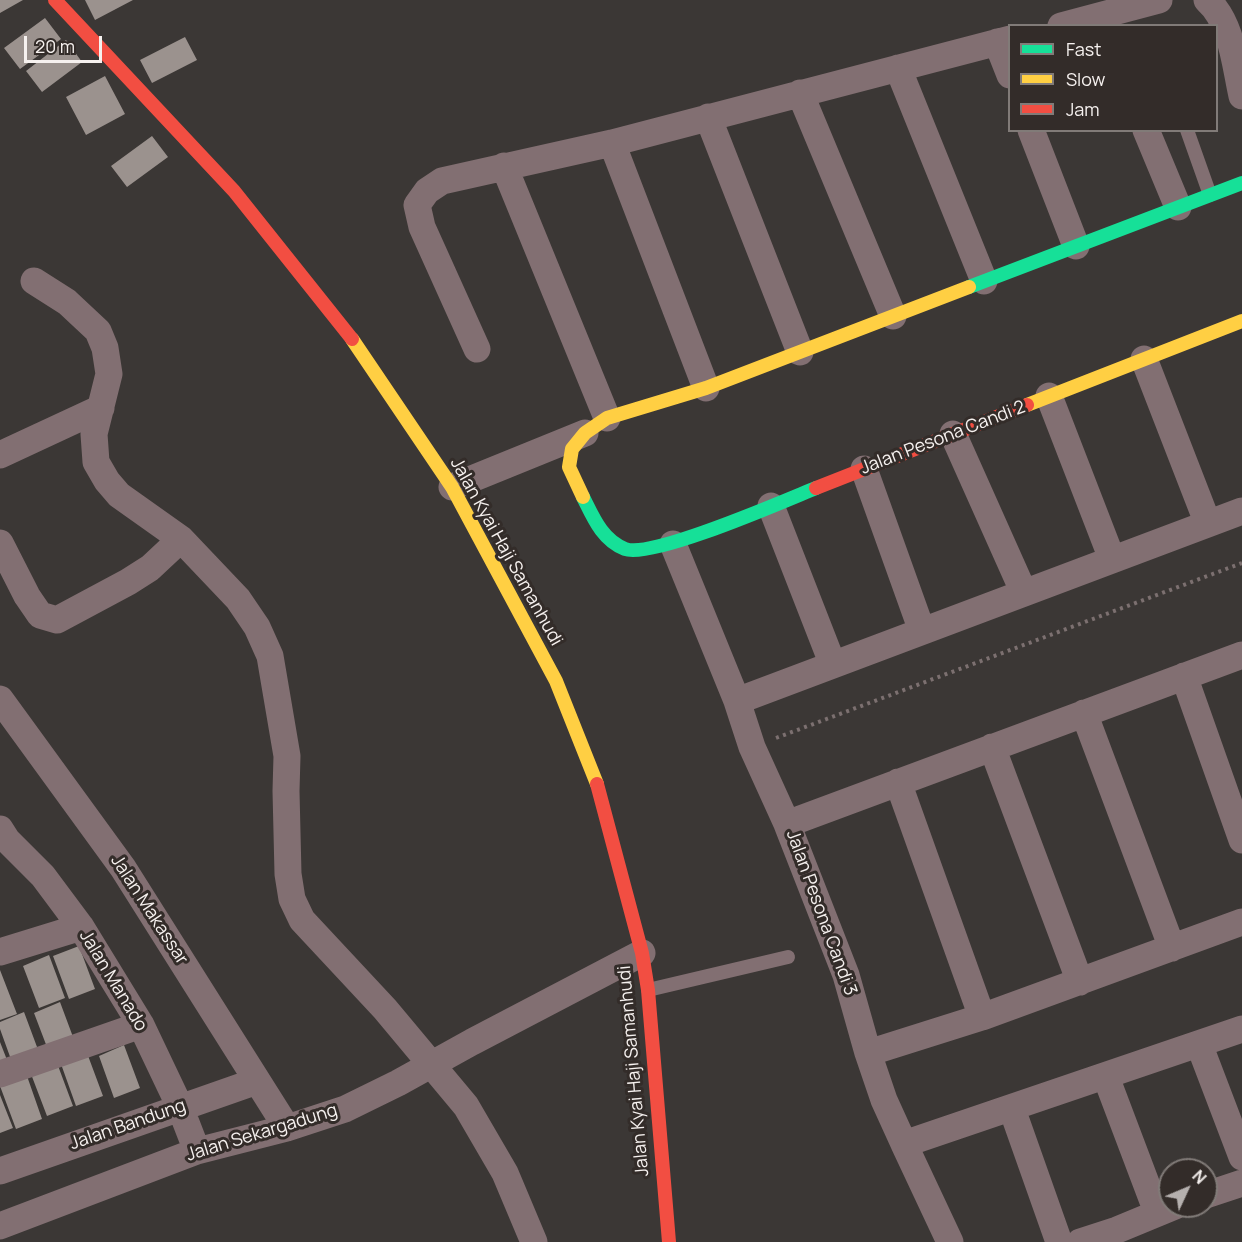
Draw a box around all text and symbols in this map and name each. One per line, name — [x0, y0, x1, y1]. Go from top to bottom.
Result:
scale bar — [27, 24, 105, 62]
legend — [1008, 24, 1218, 132]
text: 20 m — [35, 34, 75, 58]
text: Fast — [1066, 37, 1101, 61]
text: Slow — [1066, 67, 1105, 91]
text: Jam — [1066, 97, 1100, 121]
street label: Jalan Pesona Candi 2 — [858, 397, 1028, 479]
street label: Jalan Kyai Haji Samanhudi — [445, 454, 567, 650]
street label: Jalan Pesona Candi 3 — [781, 827, 861, 999]
street label: Jalan Makassar — [106, 851, 192, 969]
street label: Jalan Manado — [74, 927, 152, 1035]
street label: Jalan Kyai Haji Samanhudi — [614, 965, 654, 1177]
street label: Jalan Bandung — [67, 1095, 189, 1155]
street label: Jalan Sekargadung — [184, 1100, 340, 1166]
north arrow — [1158, 1158, 1218, 1218]
text: N — [1188, 1165, 1211, 1189]

